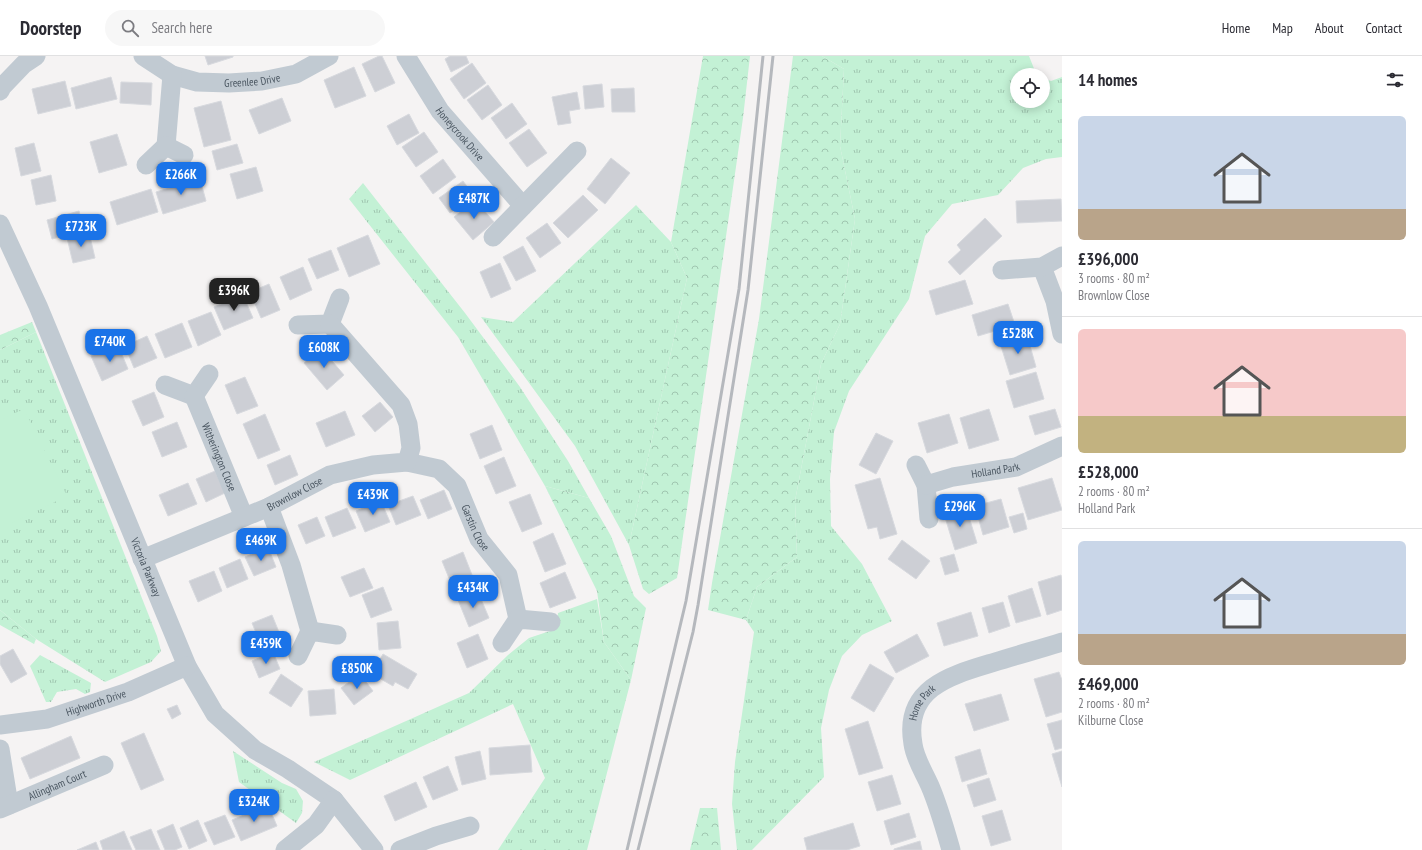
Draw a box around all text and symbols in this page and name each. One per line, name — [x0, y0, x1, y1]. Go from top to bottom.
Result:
search box — [105, 10, 385, 46]
text: Doorstep — [20, 16, 81, 40]
icon: search — [119, 17, 141, 39]
text: Search here — [151, 18, 212, 37]
text: Home — [1222, 19, 1250, 37]
text: Map — [1272, 19, 1293, 37]
text: About — [1315, 19, 1344, 37]
text: Contact — [1366, 19, 1402, 37]
map controls — [1010, 68, 1050, 108]
button: locate — [1010, 68, 1050, 108]
text: 14 homes — [1078, 69, 1137, 91]
icon: filters — [1384, 69, 1406, 91]
street label: Greenlee Drive — [224, 70, 282, 90]
street label: Honeycrook Drive — [432, 105, 488, 164]
icon: home — [1206, 142, 1278, 214]
pin: £266K — [153, 162, 209, 196]
text: £266K — [165, 166, 197, 183]
pin: £487K — [446, 186, 502, 220]
text: £487K — [458, 190, 490, 207]
pin: £723K — [53, 214, 109, 248]
text: £723K — [65, 218, 97, 235]
text: £396,000 — [1078, 248, 1139, 270]
text: 3 rooms · 80 m² — [1078, 270, 1150, 287]
pin: £396K — [206, 278, 262, 312]
text: £396K — [218, 282, 250, 299]
text: Brownlow Close — [1078, 287, 1150, 304]
pin: £528K — [990, 321, 1046, 355]
text: £528K — [1002, 325, 1034, 342]
pin: £740K — [82, 329, 138, 363]
text: £740K — [94, 333, 126, 350]
pin: £608K — [296, 335, 352, 369]
text: £608K — [308, 339, 340, 356]
icon: home — [1206, 355, 1278, 427]
street label: Witherington Close — [199, 421, 240, 494]
street label: Holland Park — [970, 459, 1023, 481]
text: £528,000 — [1078, 461, 1139, 483]
street label: Brownlow Close — [264, 473, 325, 514]
pin: £439K — [345, 482, 401, 516]
text: 2 rooms · 80 m² — [1078, 483, 1150, 500]
text: £439K — [357, 486, 389, 503]
pin: £296K — [932, 494, 988, 528]
text: £296K — [944, 498, 976, 515]
text: Holland Park — [1078, 500, 1135, 517]
street label: Garstin Close — [458, 502, 493, 554]
pin: £469K — [233, 528, 289, 562]
text: £469K — [245, 532, 277, 549]
street label: Victoria Parkway — [127, 535, 165, 600]
icon: home — [1206, 567, 1278, 639]
pin: £434K — [445, 575, 501, 609]
text: £434K — [457, 579, 489, 596]
pin: £459K — [238, 631, 294, 665]
text: £459K — [250, 635, 282, 652]
pin: £850K — [329, 656, 385, 690]
text: £850K — [341, 660, 373, 677]
text: £469,000 — [1078, 673, 1139, 695]
street label: Home Park — [905, 681, 939, 722]
street label: Highworth Drive — [64, 686, 128, 719]
text: 2 rooms · 80 m² — [1078, 695, 1150, 712]
text: Kilburne Close — [1078, 712, 1143, 729]
street label: Allingham Court — [26, 766, 88, 803]
pin: £324K — [226, 789, 282, 823]
text: £324K — [238, 793, 270, 810]

